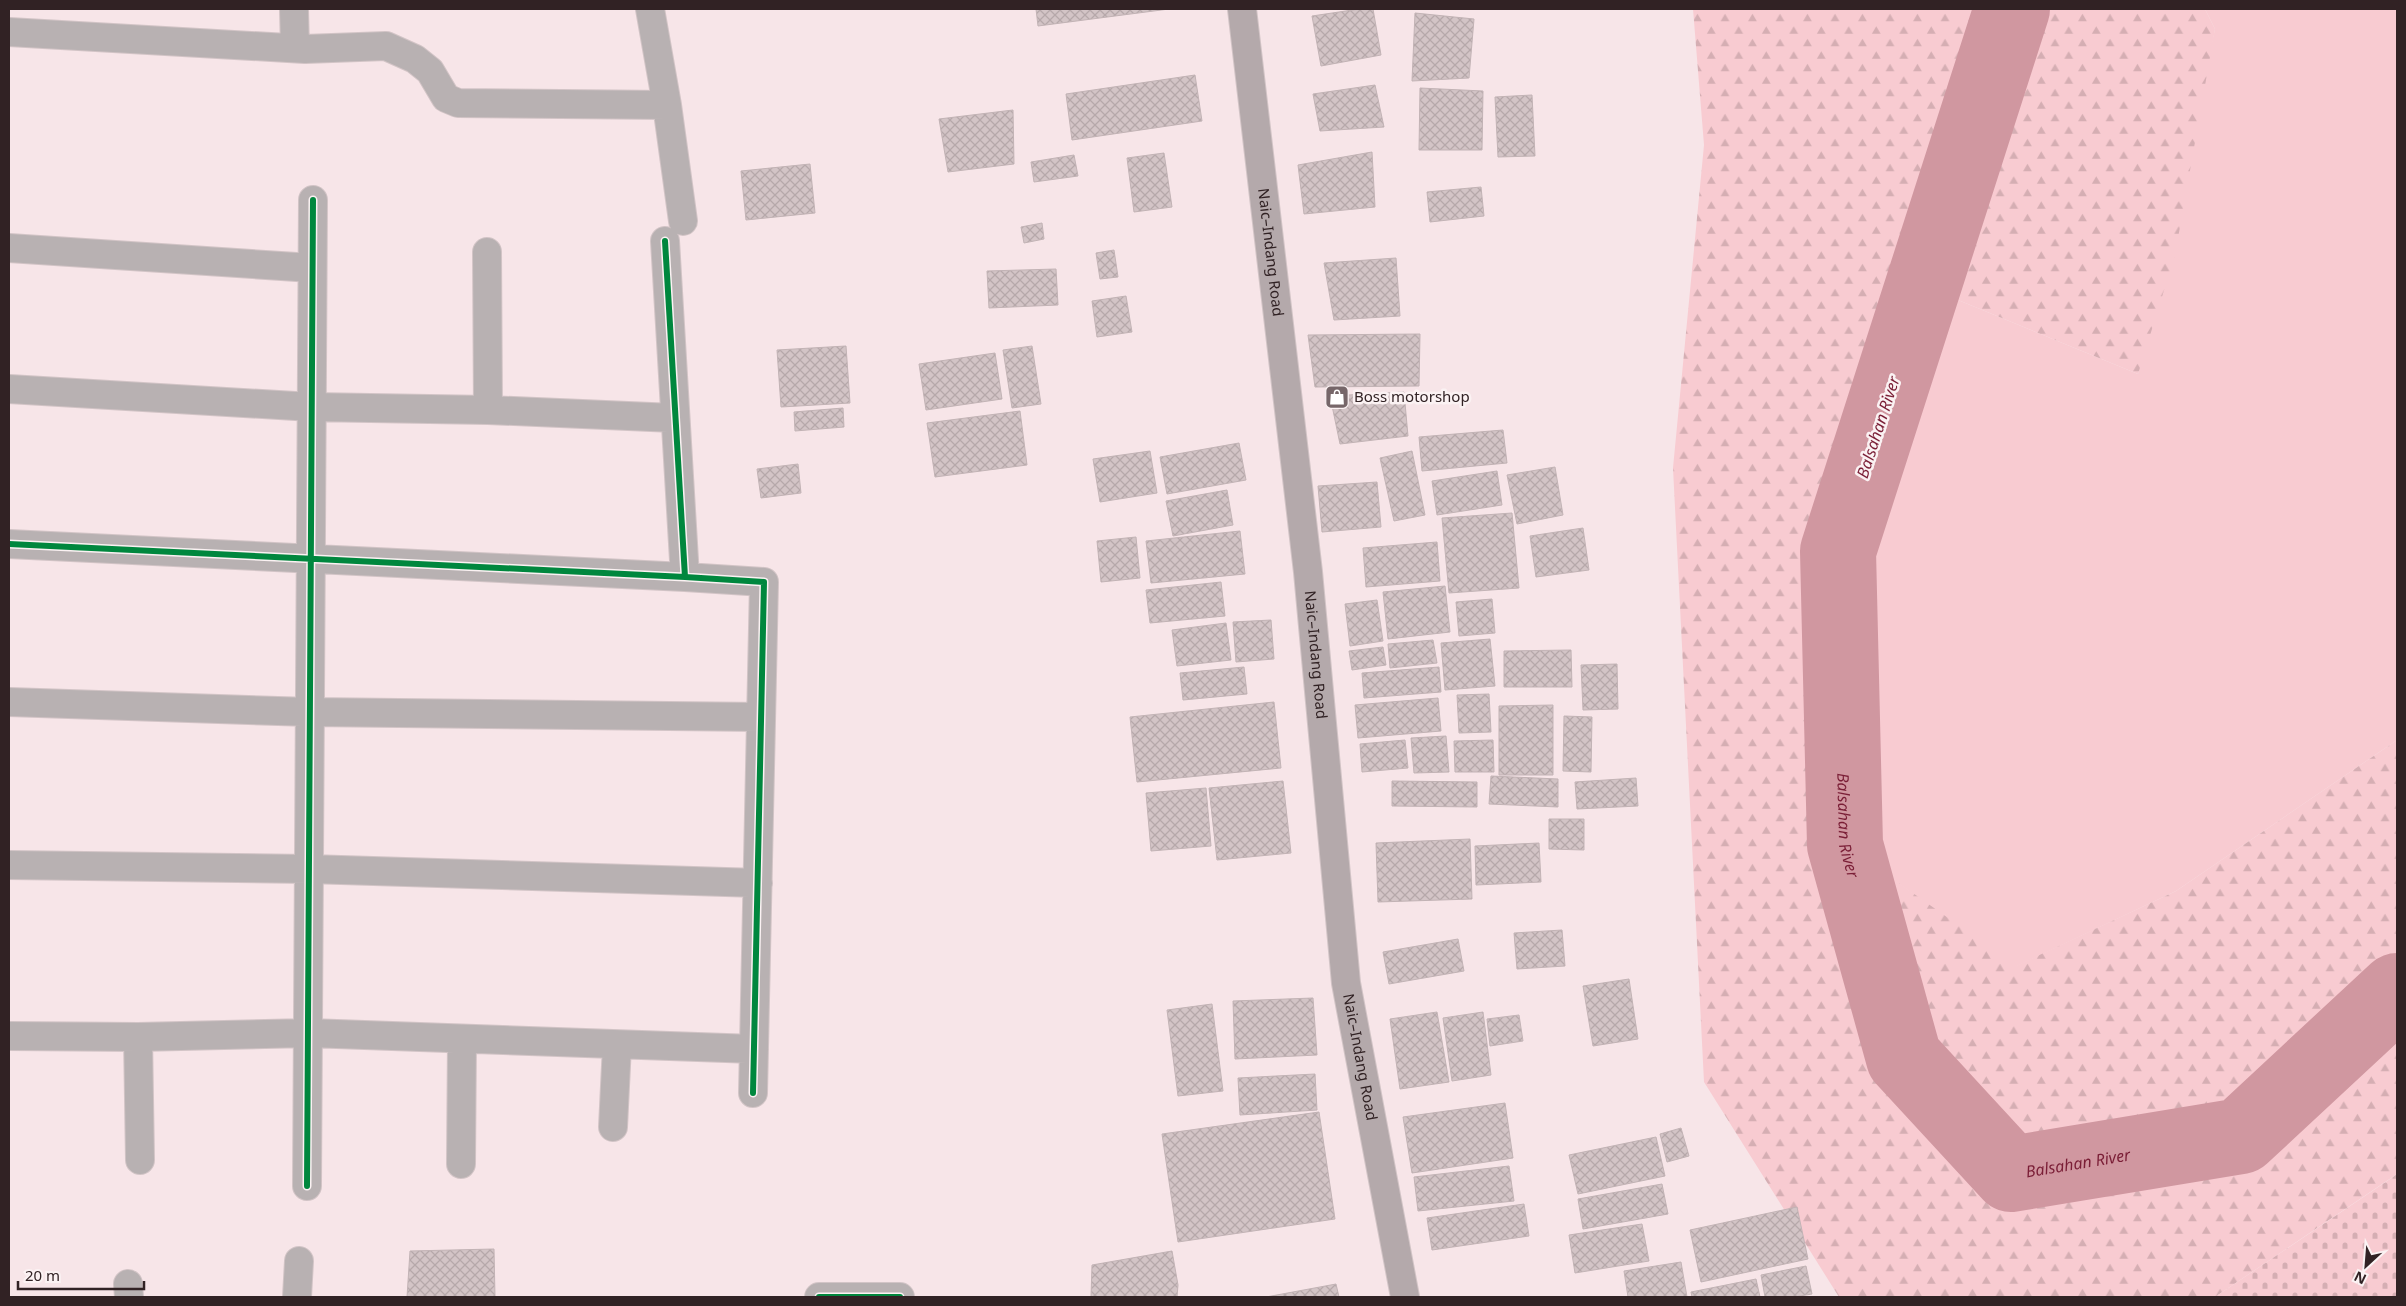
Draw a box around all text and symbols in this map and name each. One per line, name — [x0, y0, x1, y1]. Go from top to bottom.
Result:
street label: Naic–Indang Road — [1254, 187, 1289, 317]
water label: Balsahan River — [1851, 373, 1905, 481]
shop icon: Boss motorshop — [1324, 384, 1350, 410]
place label: Boss motorshop — [1354, 386, 1470, 406]
street label: Naic–Indang Road — [1301, 590, 1333, 720]
water label: Balsahan River — [1832, 773, 1865, 881]
street label: Naic–Indang Road — [1339, 992, 1383, 1122]
water label: Balsahan River — [2024, 1143, 2133, 1182]
north arrow — [2341, 1241, 2391, 1291]
scale bar — [18, 1258, 144, 1290]
text: 20 m — [25, 1265, 60, 1285]
text: N — [2351, 1267, 2369, 1289]

